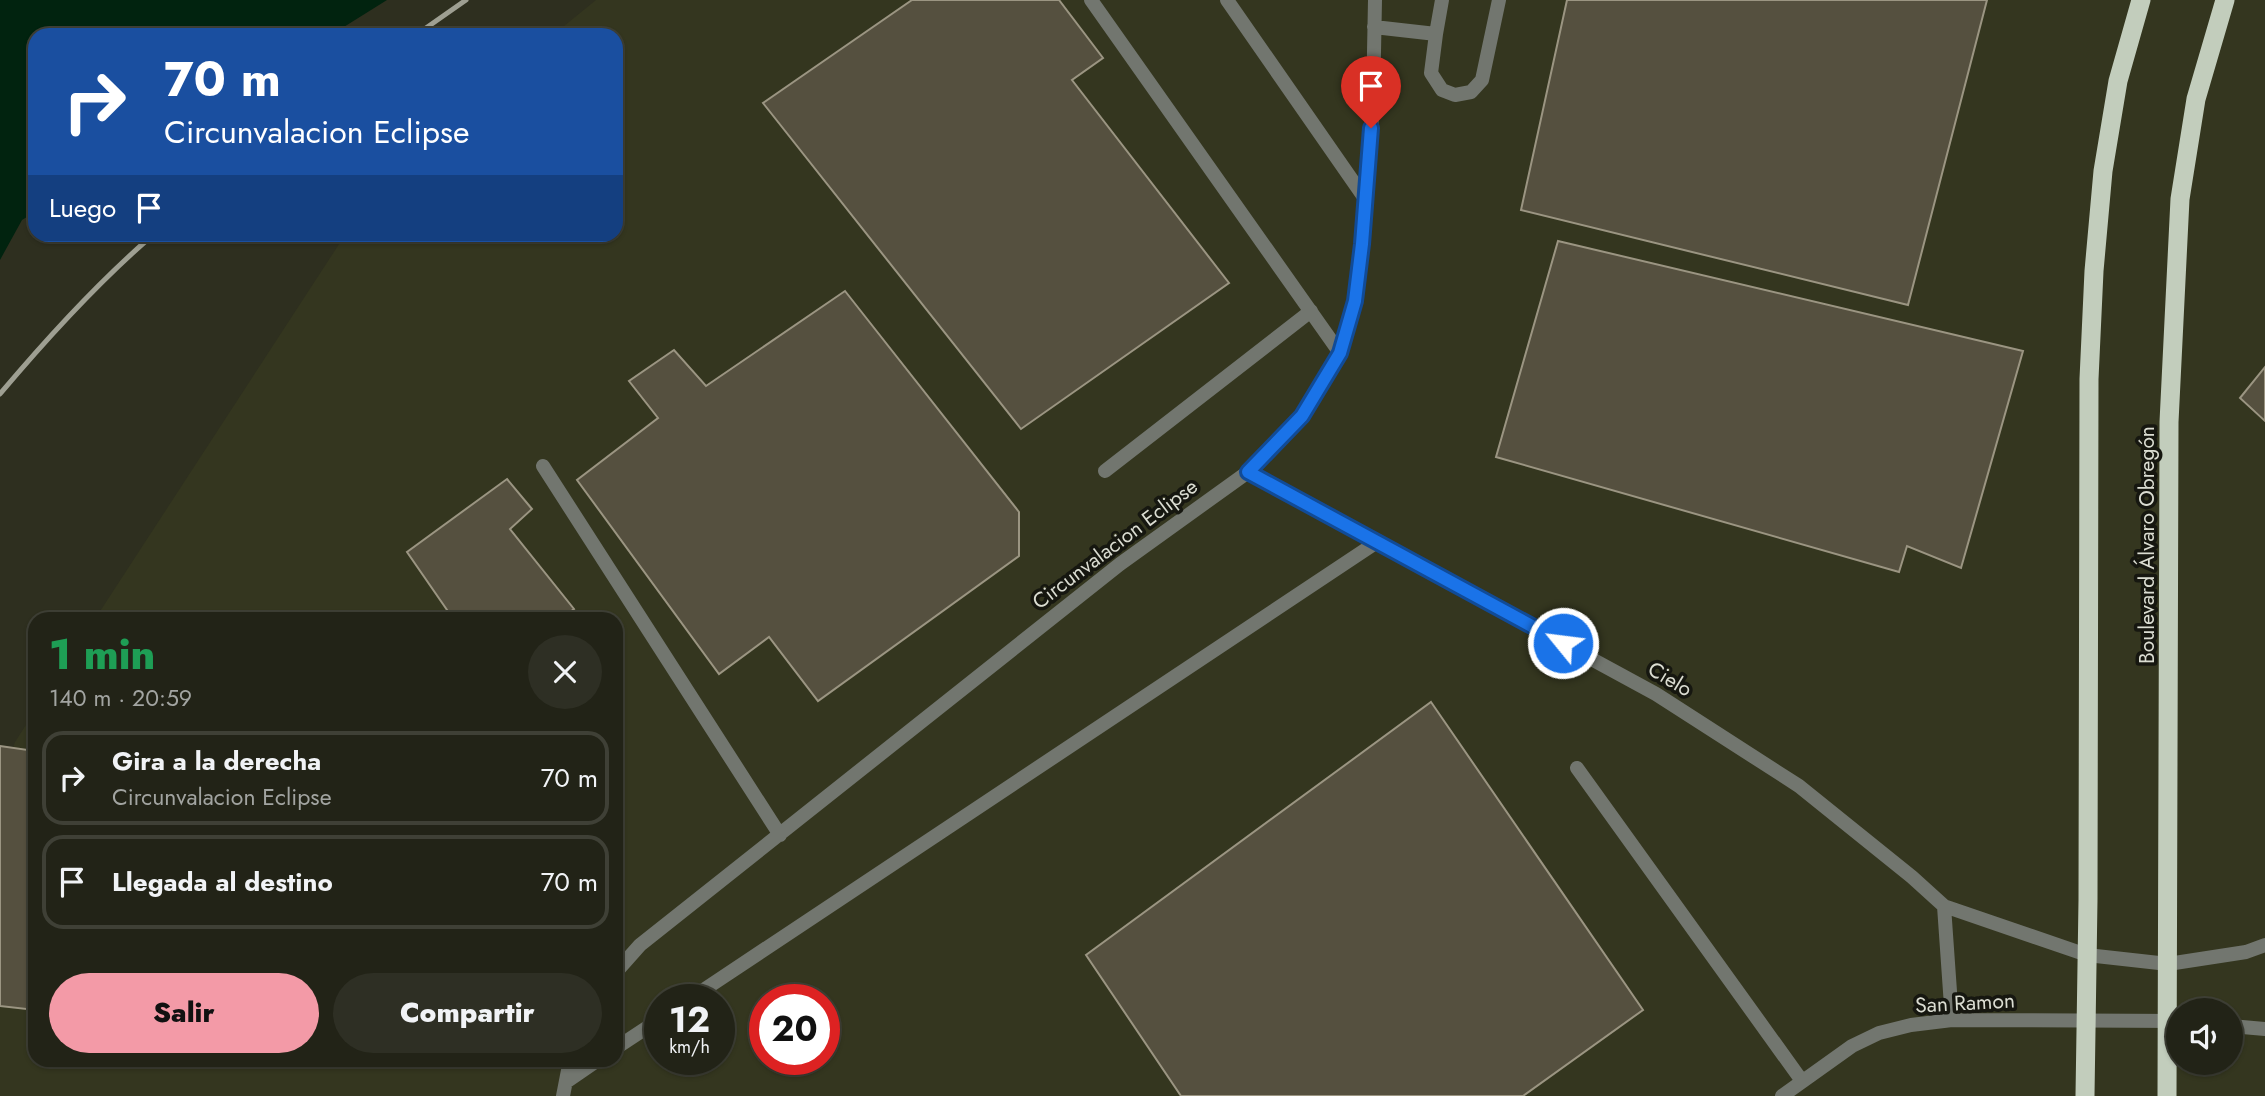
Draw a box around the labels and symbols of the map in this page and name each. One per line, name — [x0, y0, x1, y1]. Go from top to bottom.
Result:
pin — [1341, 56, 1401, 128]
street label: Boulevard Álvaro Obregón — [2132, 426, 2162, 664]
street label: Circunvalacion Eclipse — [1026, 472, 1204, 616]
position arrow — [1526, 606, 1600, 680]
street label: Cielo — [1642, 654, 1698, 704]
speed limit sign: 20 — [749, 984, 840, 1075]
street label: San Ramon — [1914, 985, 2016, 1021]

